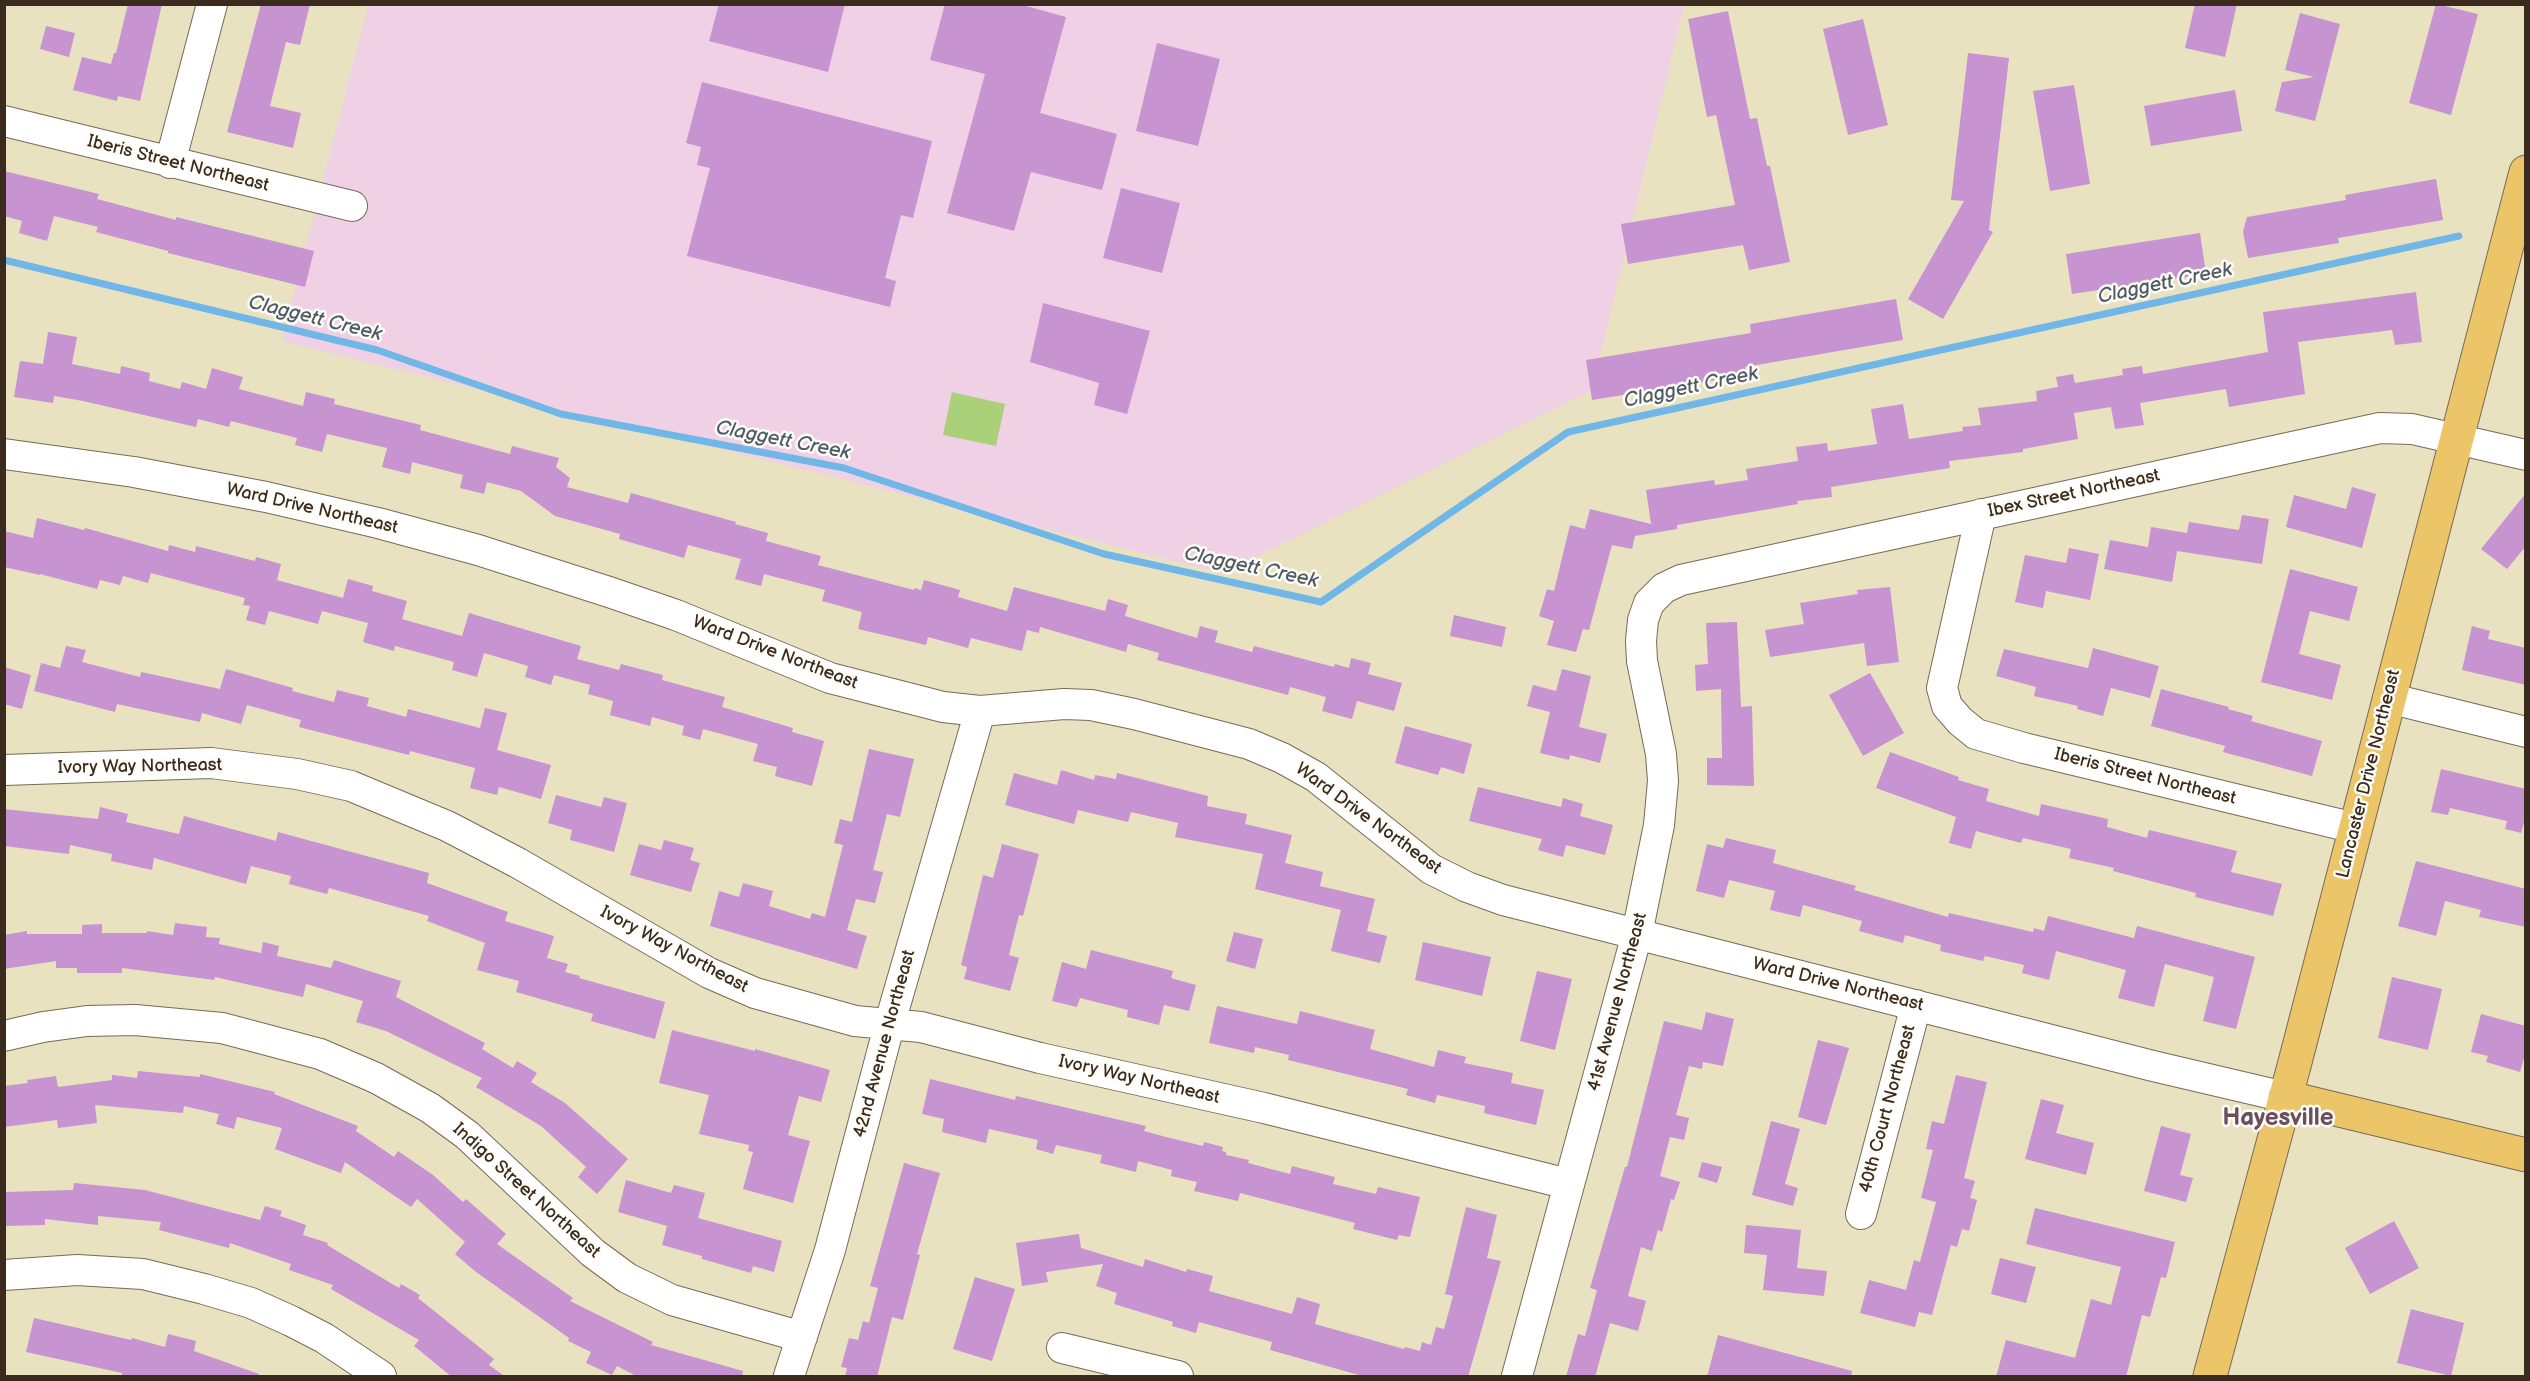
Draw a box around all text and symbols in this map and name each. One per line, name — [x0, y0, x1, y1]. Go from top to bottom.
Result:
street label: Iberis Street Northeast — [85, 131, 271, 197]
water label: Claggett Creek — [2096, 258, 2234, 310]
water label: Claggett Creek — [246, 291, 384, 347]
water label: Claggett Creek — [1622, 362, 1760, 414]
water label: Claggett Creek — [714, 416, 852, 466]
street label: Ibex Street Northeast — [1986, 465, 2162, 523]
street label: Ward Drive Northeast — [224, 479, 400, 539]
water label: Claggett Creek — [1182, 542, 1320, 594]
street label: Ward Drive Northeast — [689, 612, 861, 694]
street label: Lancaster Drive Northeast — [2333, 667, 2405, 881]
street label: Iberis Street Northeast — [2052, 744, 2238, 810]
street label: Ivory Way Northeast — [58, 755, 222, 779]
street label: Ward Drive Northeast — [1291, 759, 1445, 879]
street label: Ivory Way Northeast — [596, 902, 752, 998]
street label: 41st Avenue Northeast — [1584, 910, 1652, 1094]
street label: 42nd Avenue Northeast — [850, 948, 920, 1140]
street label: Ward Drive Northeast — [1750, 953, 1926, 1017]
street label: 40th Court Northeast — [1855, 1023, 1921, 1195]
street label: Ivory Way Northeast — [1056, 1051, 1222, 1109]
district label: Hayesville — [2223, 1105, 2333, 1133]
street label: Indigo Street Northeast — [448, 1119, 604, 1263]

